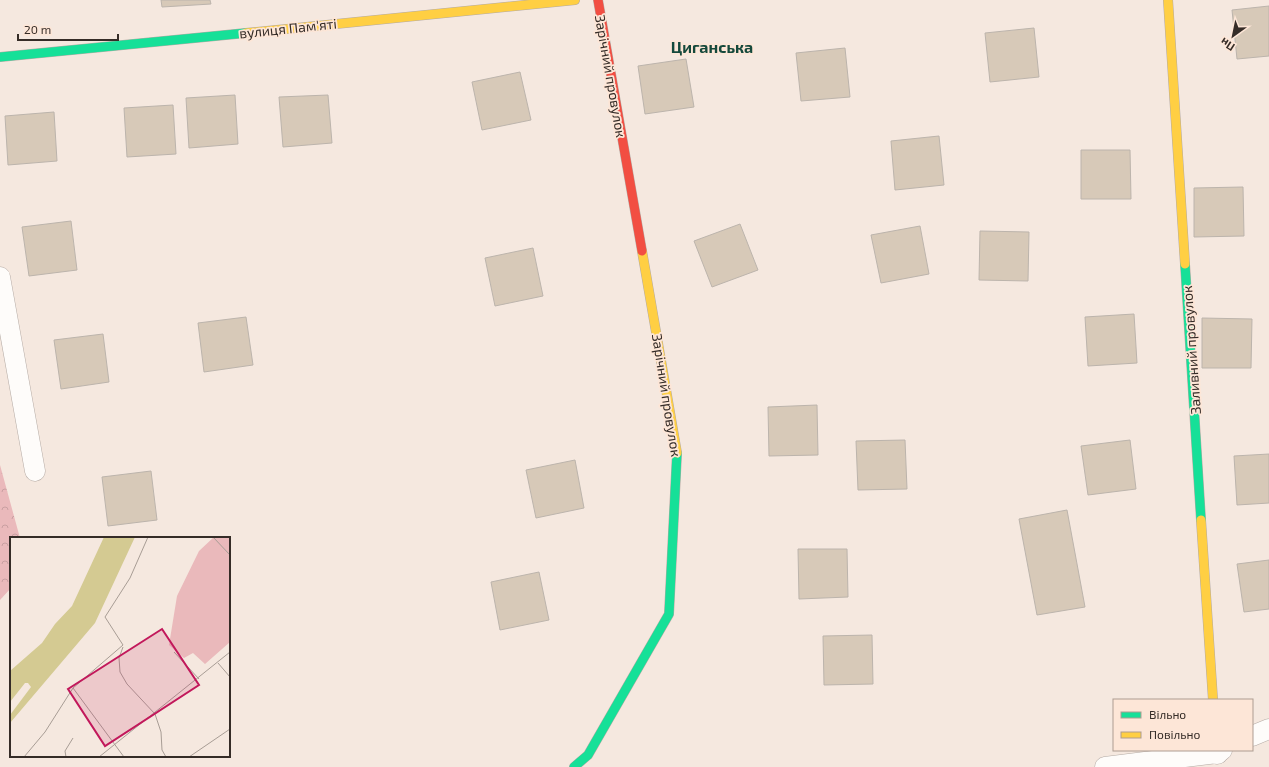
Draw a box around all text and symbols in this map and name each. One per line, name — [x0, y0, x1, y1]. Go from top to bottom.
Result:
street label: Зарічний провулок — [592, 13, 630, 139]
street label: вулиця Пам'яті — [238, 14, 338, 42]
scale bar — [18, 16, 118, 42]
north arrow — [1213, 16, 1253, 56]
text: 20 m — [24, 22, 51, 36]
text: Пн — [1218, 35, 1237, 54]
district label: Циганська — [671, 37, 753, 56]
street label: Заливний провулок — [1178, 284, 1204, 415]
street label: Зарічний провулок — [649, 332, 685, 458]
inset map — [10, 537, 230, 757]
legend — [1113, 699, 1253, 751]
text: Вільно — [1149, 707, 1186, 721]
text: Повільно — [1149, 727, 1200, 741]

